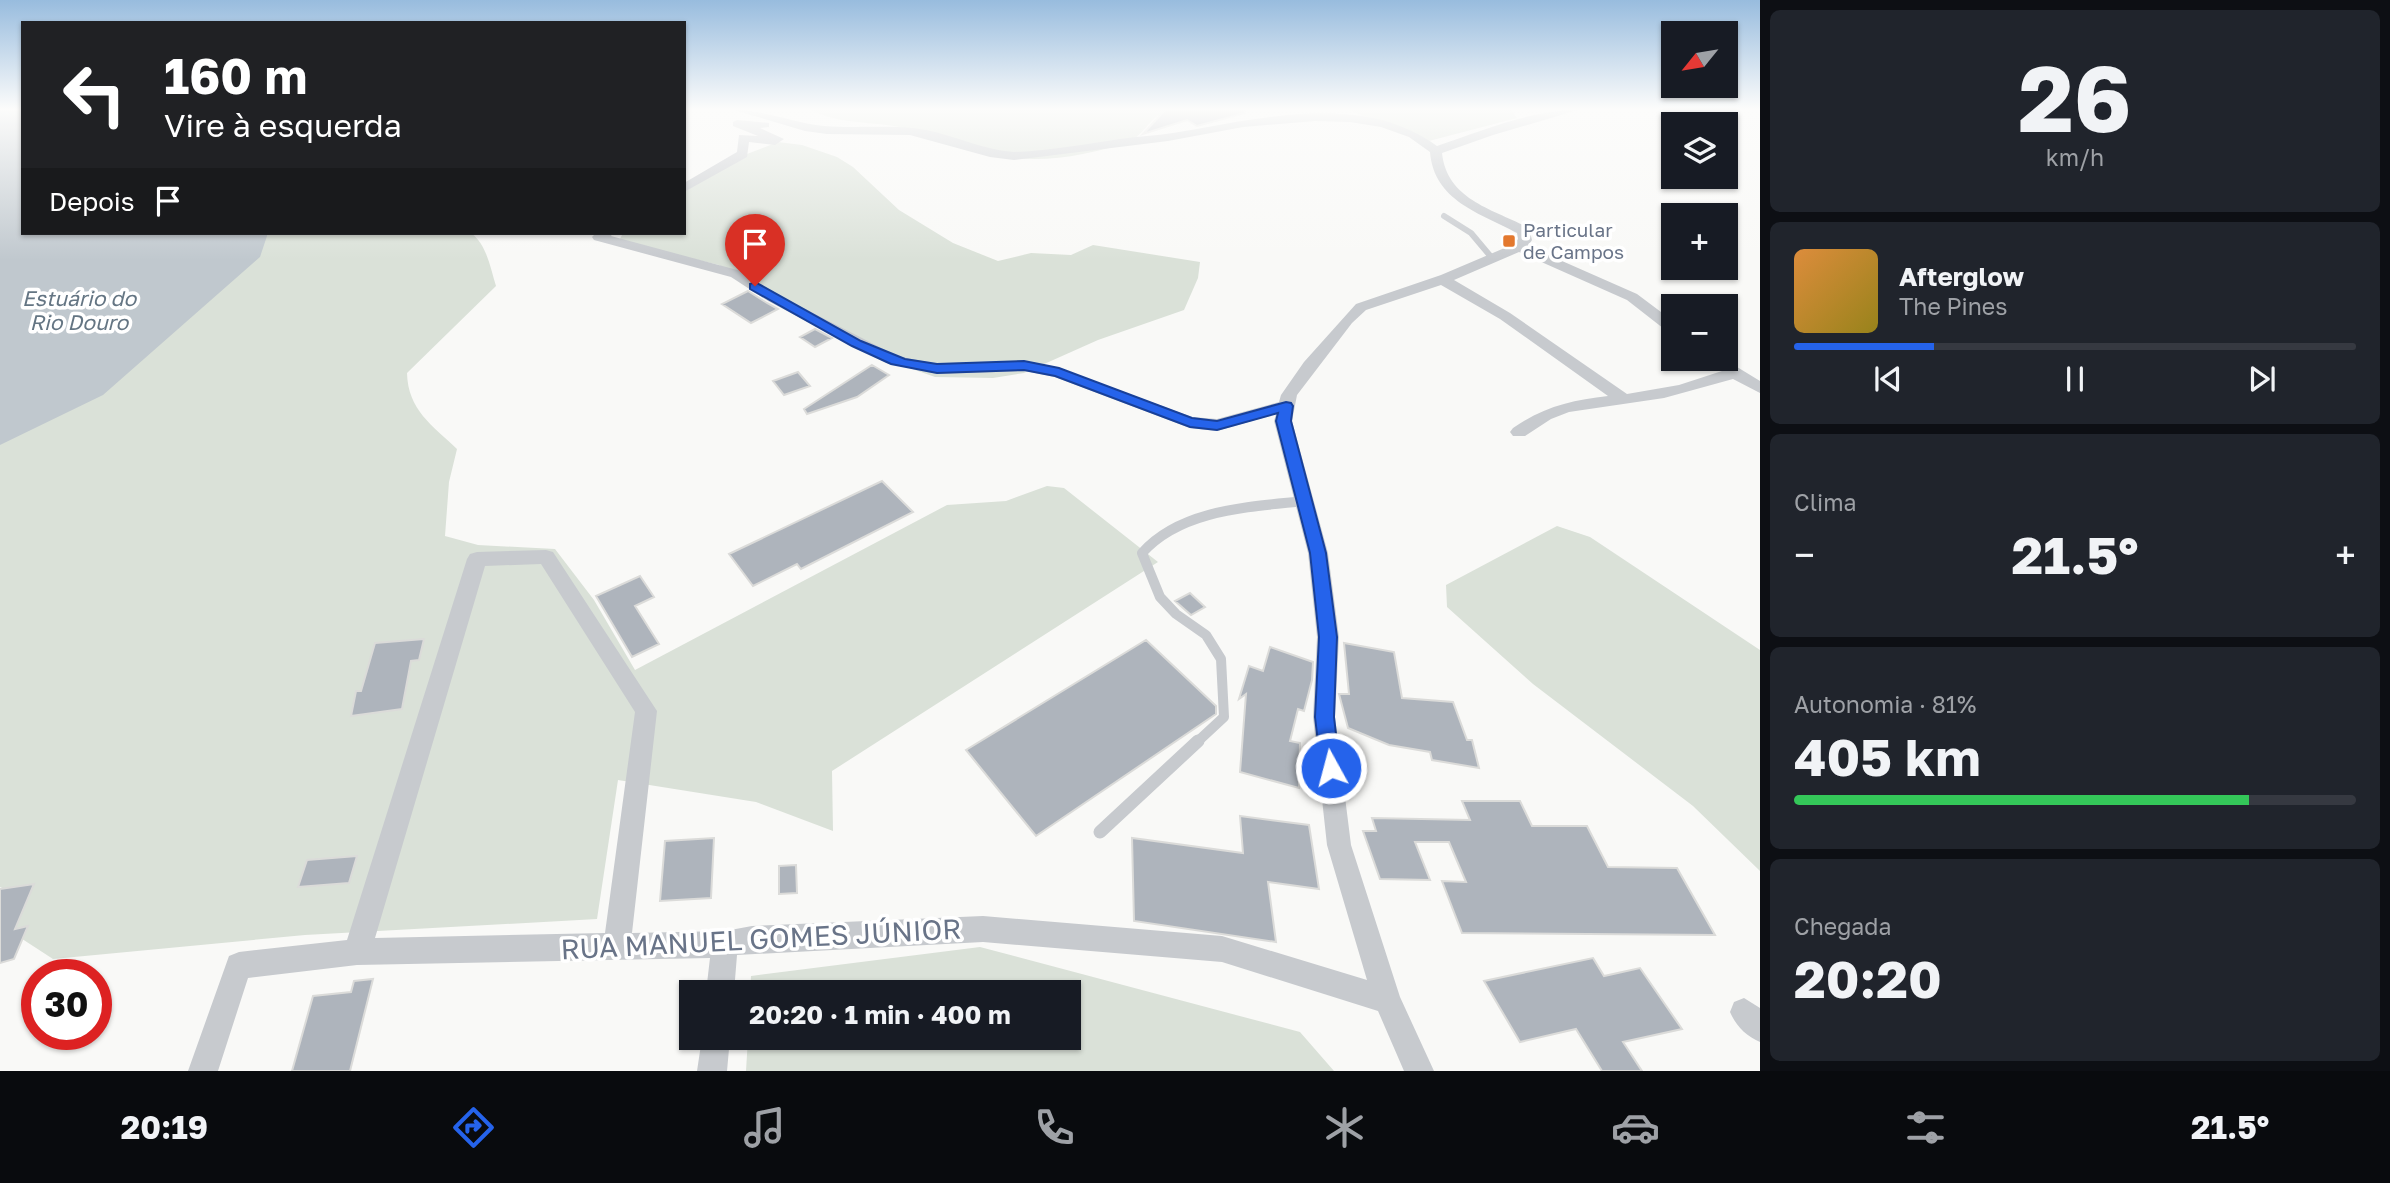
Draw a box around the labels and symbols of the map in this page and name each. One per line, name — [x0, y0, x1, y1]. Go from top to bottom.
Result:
north arrow — [1661, 21, 1738, 98]
pin — [725, 214, 785, 286]
place label: Particular de Campos — [1523, 218, 1624, 263]
marker: Particular de Campos — [1501, 233, 1517, 249]
water label: Estuário do Rio Douro — [22, 285, 137, 335]
position arrow — [1294, 731, 1368, 805]
street label: RUA MANUEL GOMES JÚNIOR — [560, 912, 962, 965]
speed limit sign: 30 — [21, 959, 112, 1050]

